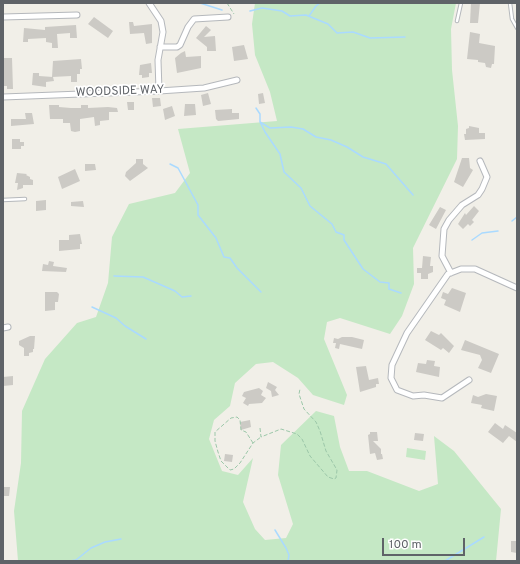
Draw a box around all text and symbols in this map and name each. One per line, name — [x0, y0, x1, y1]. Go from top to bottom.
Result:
street label: WOODSIDE WAY — [75, 83, 165, 101]
scale bar — [384, 530, 467, 556]
text: 100 m — [389, 537, 422, 553]

